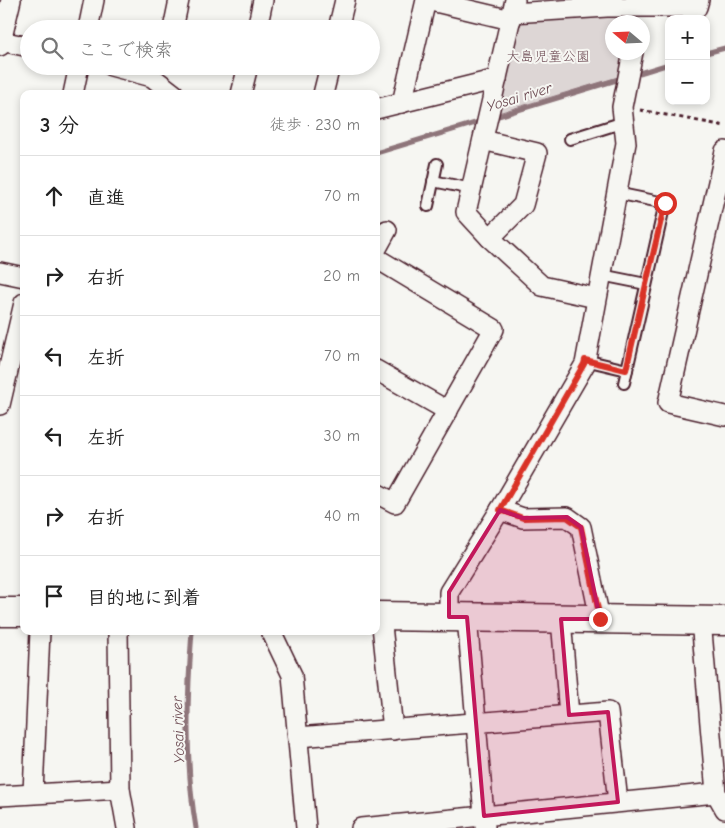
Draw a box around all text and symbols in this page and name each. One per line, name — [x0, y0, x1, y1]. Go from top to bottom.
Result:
north arrow — [605, 15, 650, 60]
map controls — [665, 15, 710, 105]
button: + — [665, 15, 710, 60]
search box — [20, 20, 380, 75]
icon: search — [38, 34, 66, 62]
text: ここで検索 — [78, 39, 173, 61]
park label: 大島児童公園 — [506, 48, 590, 65]
button: − — [665, 60, 710, 105]
water label: Yosai river — [484, 78, 555, 115]
text: 3 分 — [40, 113, 79, 137]
text: 徒歩 · 230 m — [270, 116, 360, 134]
icon: ahead — [40, 182, 68, 210]
text: 直進 — [87, 187, 125, 209]
text: 70 m — [324, 187, 360, 205]
route start — [654, 192, 677, 215]
icon: right — [40, 262, 68, 290]
text: 右折 — [87, 267, 125, 289]
text: 20 m — [323, 267, 360, 285]
icon: left — [40, 342, 68, 370]
text: 左折 — [87, 347, 125, 369]
text: 70 m — [324, 347, 360, 365]
icon: left — [40, 422, 68, 450]
text: 左折 — [87, 427, 125, 449]
text: 30 m — [324, 427, 360, 445]
icon: right — [40, 502, 68, 530]
text: 右折 — [87, 507, 125, 529]
text: 40 m — [324, 507, 360, 525]
icon: arrive — [40, 582, 68, 610]
text: 目的地に到着 — [87, 587, 201, 609]
route end — [589, 608, 612, 631]
water label: Yosai river — [168, 695, 188, 764]

